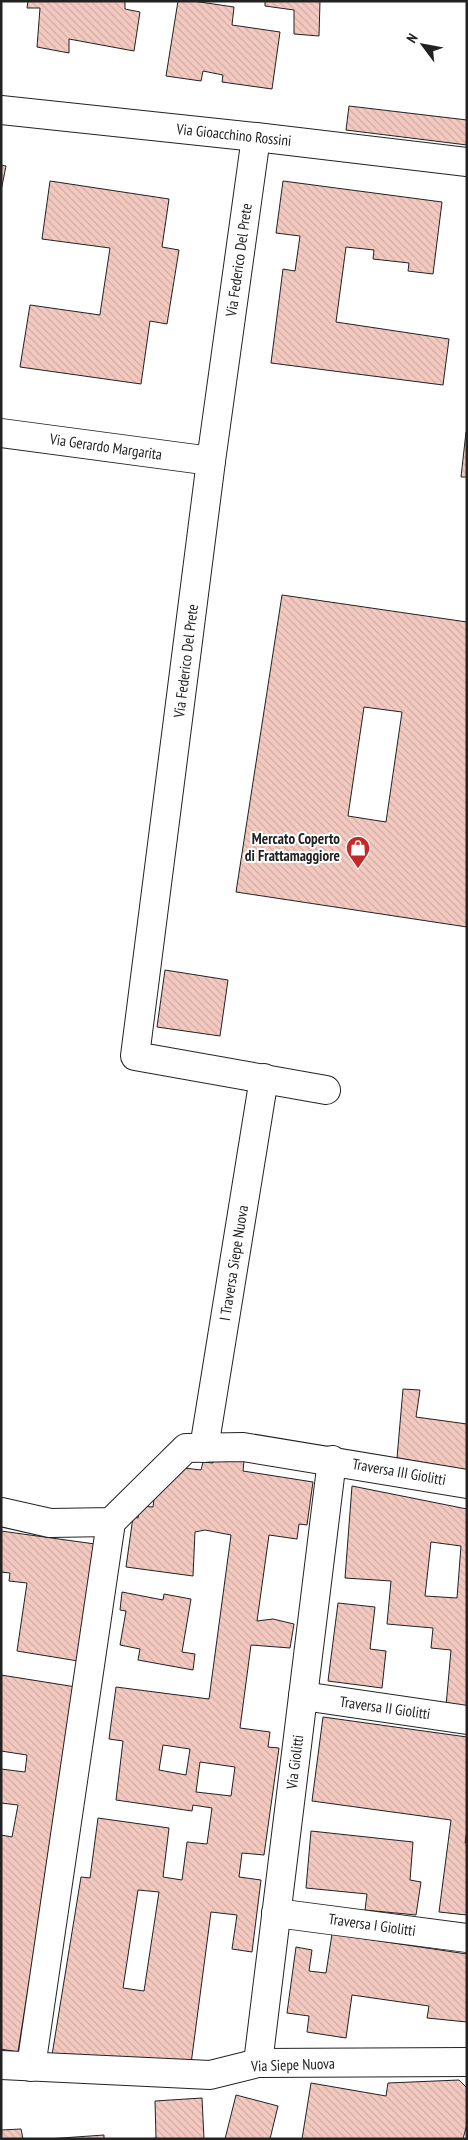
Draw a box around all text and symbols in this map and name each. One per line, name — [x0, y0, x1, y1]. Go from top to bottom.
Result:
north arrow — [398, 20, 448, 70]
text: N — [402, 30, 422, 46]
street label: Via Gioacchino Rossini — [175, 119, 292, 150]
street label: Via Federico Del Prete — [221, 202, 256, 319]
street label: Via Gerardo Margarita — [48, 429, 163, 464]
street label: Via Federico Del Prete — [169, 603, 202, 720]
place label: Mercato Coperto di Frattamaggiore — [245, 829, 340, 865]
shop icon: Mercato Coperto di Frattamaggiore — [345, 835, 371, 869]
street label: I Traversa Siepe Nuova — [215, 1204, 252, 1322]
street label: Traversa III Giolitti — [351, 1454, 447, 1489]
street label: Traversa II Giolitti — [338, 1692, 432, 1723]
street label: Via Giolitti — [282, 1734, 307, 1791]
street label: Traversa I Giolitti — [327, 1909, 417, 1940]
street label: Via Siepe Nuova — [250, 2054, 335, 2075]

